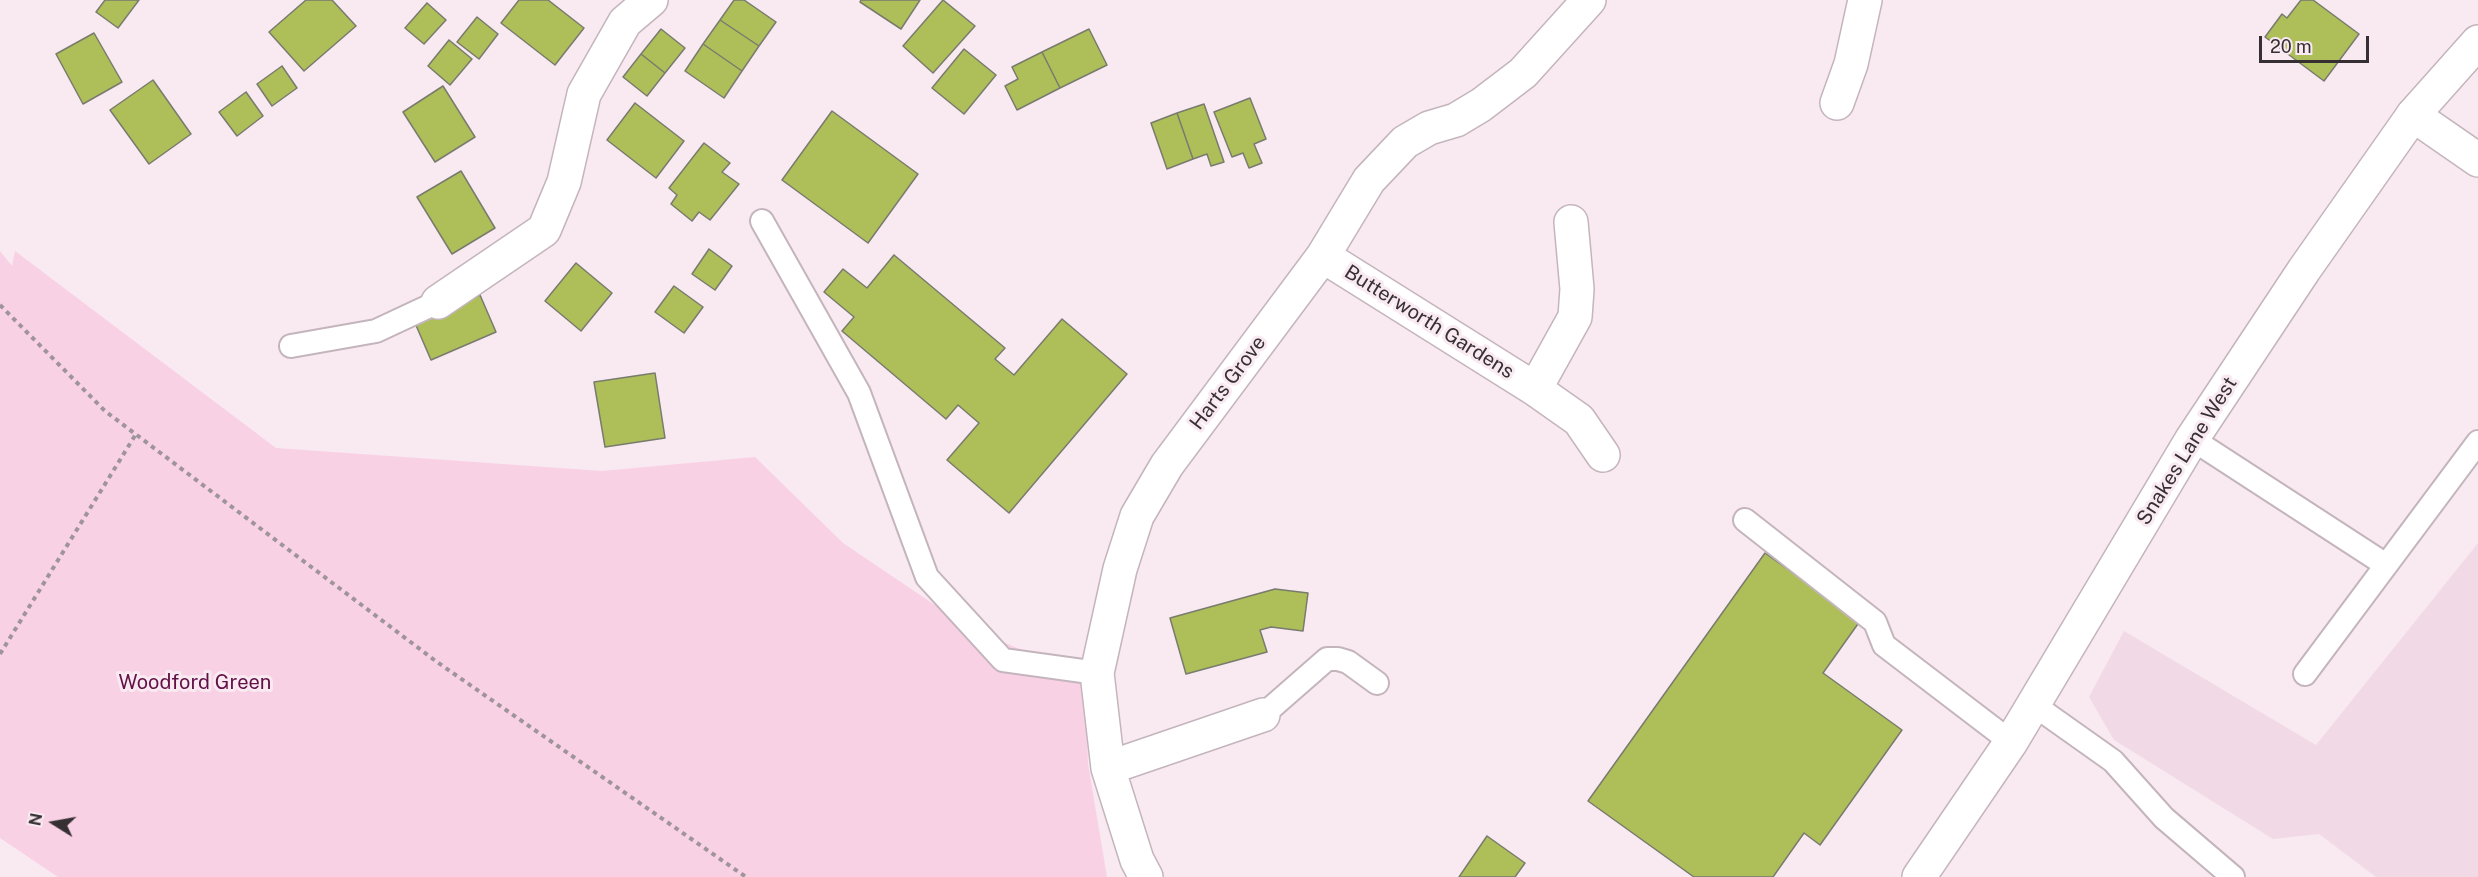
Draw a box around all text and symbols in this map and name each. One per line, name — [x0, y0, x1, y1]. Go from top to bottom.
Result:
scale bar — [2262, 24, 2372, 62]
text: 20 m — [2270, 36, 2312, 57]
street label: Butterworth Gardens — [1340, 260, 1518, 384]
street label: Harts Grove — [1185, 331, 1271, 435]
street label: Snakes Lane West — [2132, 373, 2242, 529]
park label: Woodford Green — [119, 671, 271, 695]
north arrow — [24, 793, 84, 853]
text: N — [25, 812, 46, 827]

